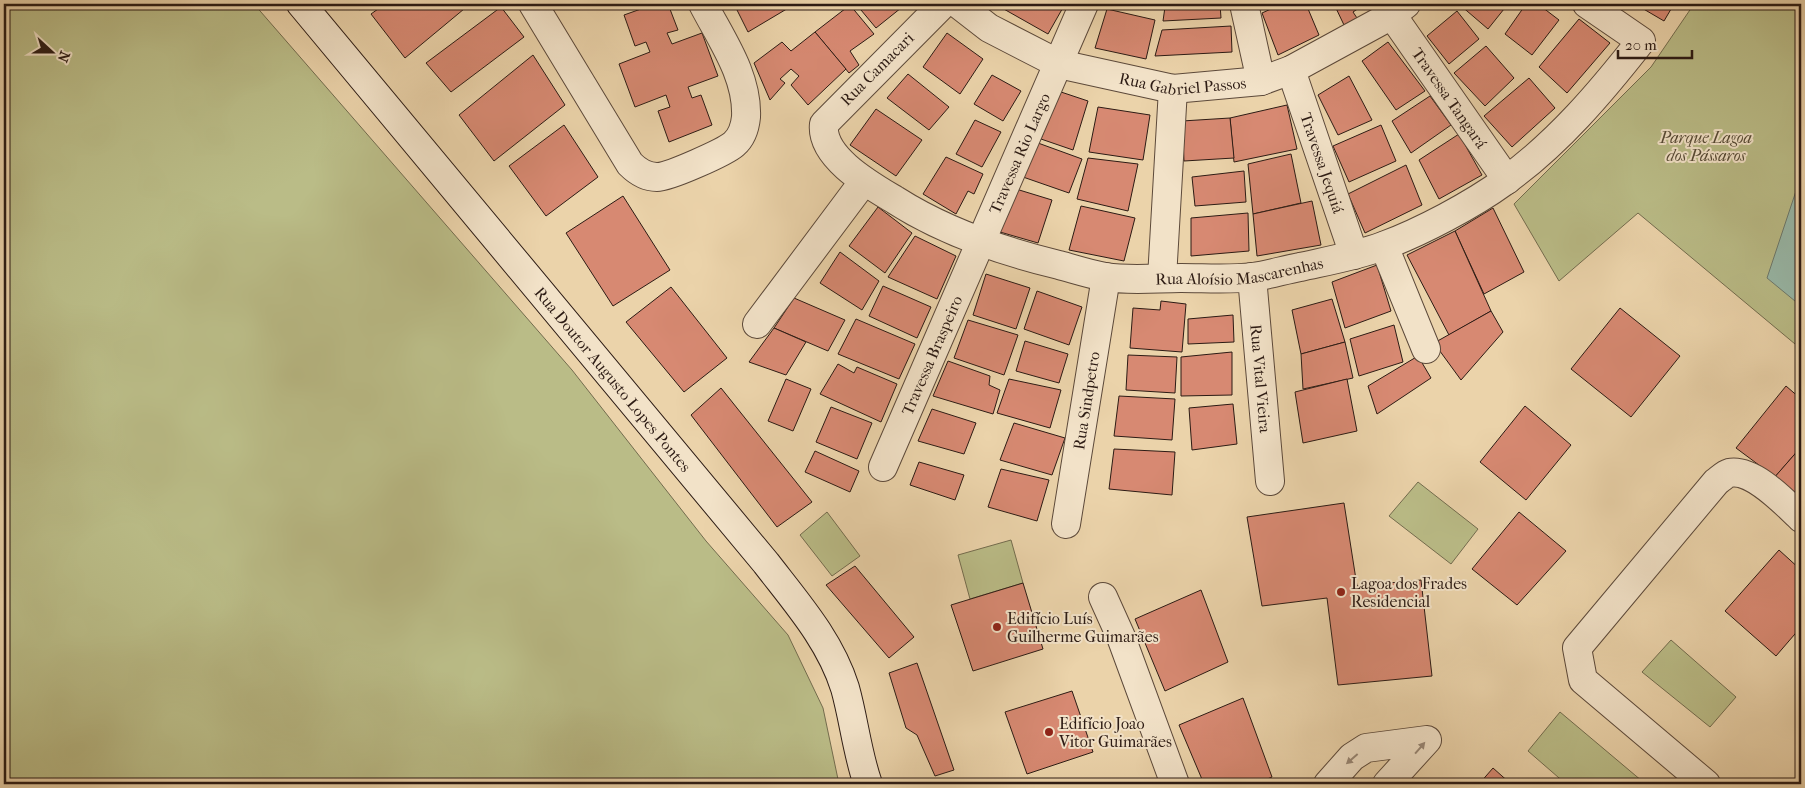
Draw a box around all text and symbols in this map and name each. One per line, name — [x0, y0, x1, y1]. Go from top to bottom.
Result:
north arrow — [28, 28, 78, 78]
street label: Rua Camacari — [836, 28, 918, 110]
scale bar — [1618, 28, 1691, 60]
text: 20 m — [1625, 36, 1657, 54]
street label: Travessa Tangará — [1408, 44, 1492, 152]
text: N — [54, 48, 74, 65]
street label: Rua Gabriel Passos — [1118, 68, 1247, 99]
street label: Travessa Rio Largo — [985, 90, 1054, 217]
street label: Travessa Jequiá — [1297, 110, 1349, 216]
park label: Parque Lagoa dos Pássaros — [1659, 128, 1752, 165]
street label: Rua Aloísio Mascarenhas — [1155, 253, 1325, 288]
street label: Rua Doutor Augusto Lopes Pontes — [531, 283, 695, 476]
street label: Travessa Braspeiro — [897, 292, 966, 418]
street label: Rua Vital Vieira — [1247, 323, 1275, 434]
street label: Rua Sindpetro — [1069, 350, 1103, 451]
place label: Lagoa dos Frades Residencial — [1351, 574, 1467, 611]
marker: Lagoa dos Frades Residencial — [1335, 586, 1347, 598]
place label: Edifício Luís Guilherme Guimarães — [1007, 609, 1159, 646]
marker: Edifício Luís Guilherme Guimarães — [991, 621, 1003, 633]
place label: Edifício Joao Vitor Guimarães — [1058, 714, 1172, 751]
marker: Edifício Joao Vitor Guimarães — [1043, 726, 1055, 738]
one-way arrow — [1414, 741, 1425, 754]
one-way arrow — [1345, 753, 1358, 764]

